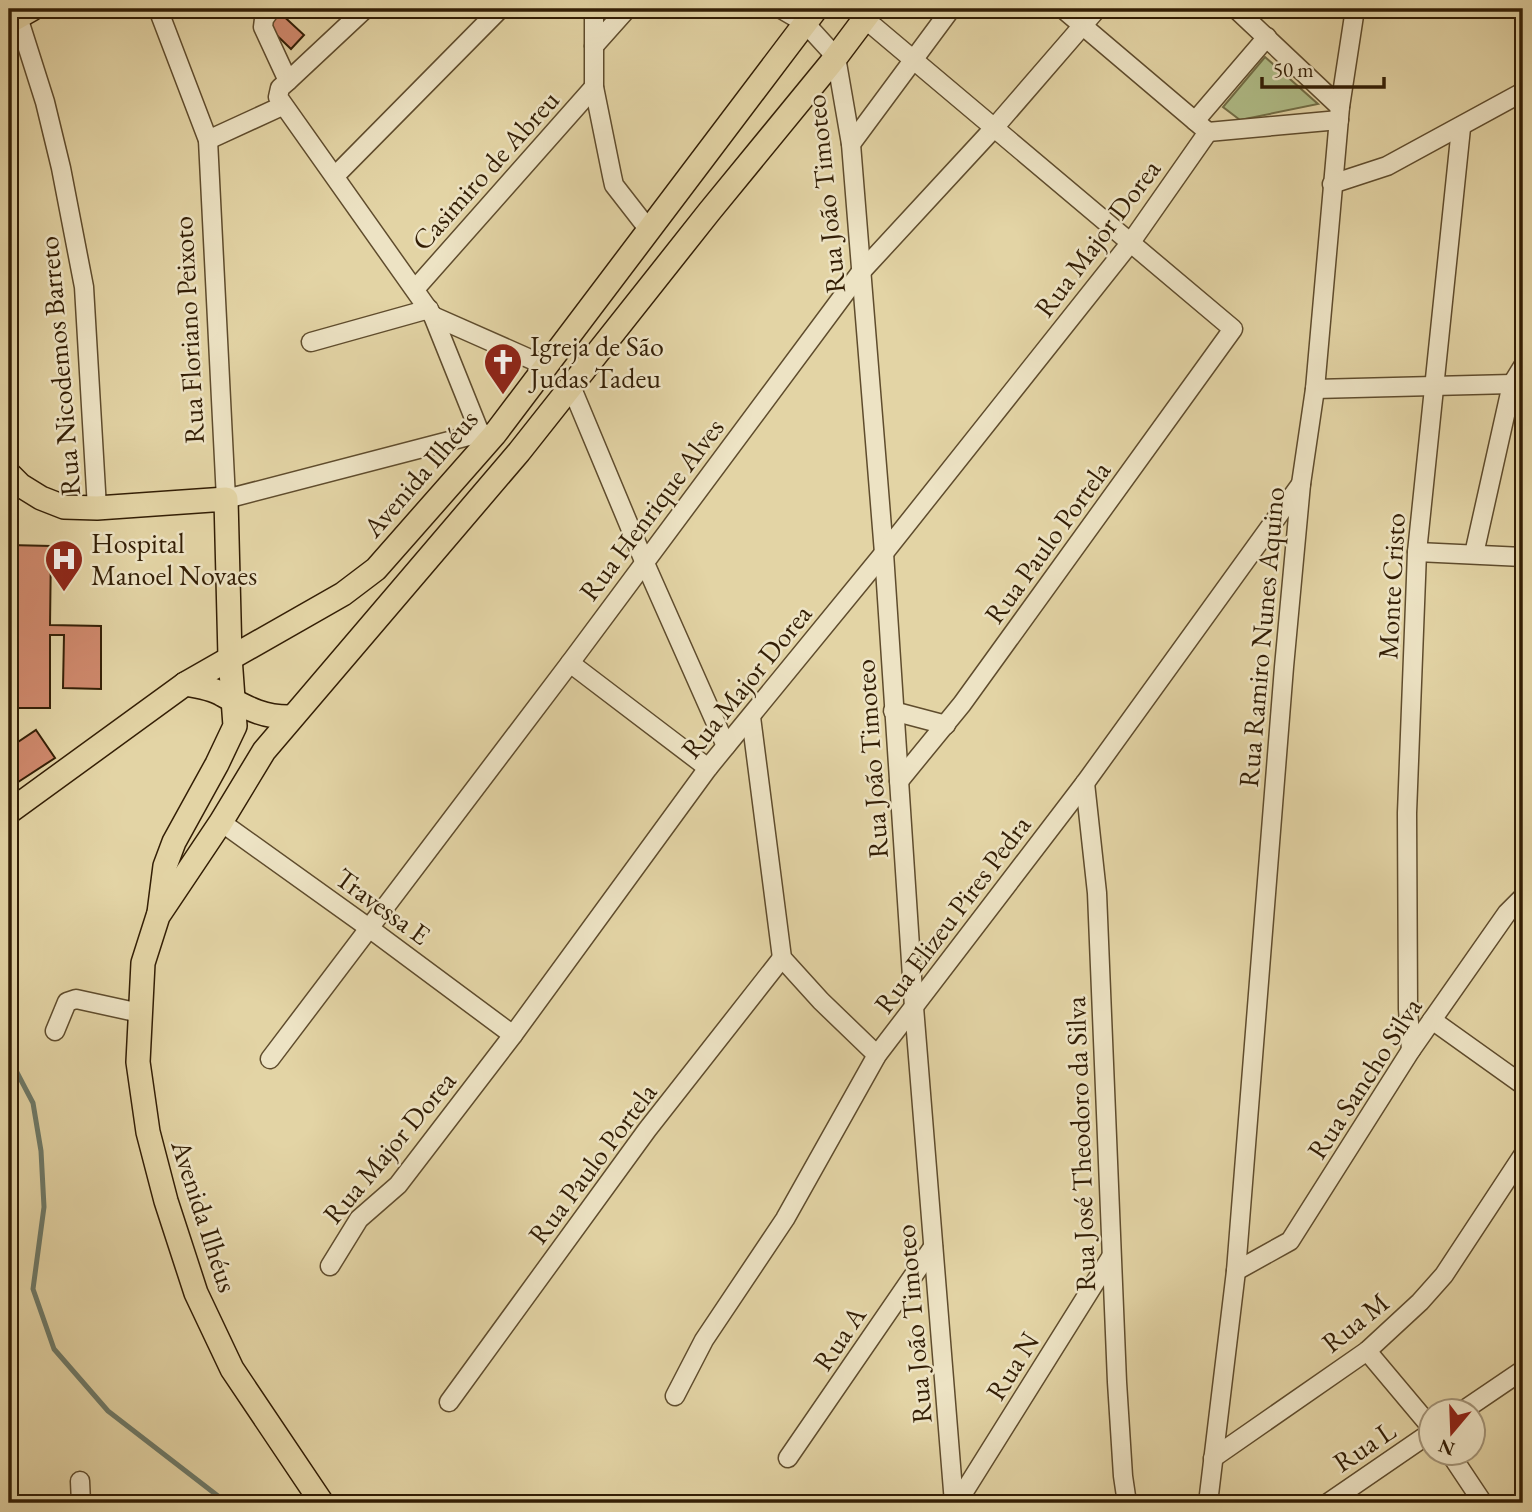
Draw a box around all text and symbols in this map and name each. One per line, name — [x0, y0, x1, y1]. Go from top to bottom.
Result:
scale bar — [1262, 46, 1385, 90]
text: 50 m — [1273, 56, 1314, 83]
street label: Casimiro de Abreu — [403, 82, 567, 258]
street label: Rua João Timoteo — [797, 93, 853, 295]
street label: Rua Major Dorea — [1026, 151, 1169, 324]
street label: Rua Floriano Peixoto — [164, 215, 212, 445]
street label: Rua Nicodemos Barreto — [30, 235, 88, 497]
place label: Igreja de São Judas Tadeu — [528, 328, 664, 396]
church icon: Igreja de São Judas Tadeu — [482, 341, 524, 396]
street label: Avenida Ilhéus — [354, 402, 485, 545]
street label: Rua Henrique Alves — [571, 410, 731, 608]
street label: Rua Paulo Portela — [976, 453, 1119, 630]
street label: Rua Ramiro Nunes Aquino — [1230, 485, 1292, 789]
street label: Monte Cristo — [1369, 512, 1413, 660]
place label: Hospital Manoel Novaes — [91, 525, 257, 593]
hospital icon: Hospital Manoel Novaes — [43, 538, 85, 593]
street label: Rua Major Dorea — [673, 596, 820, 766]
street label: Rua João Timoteo — [846, 658, 896, 860]
street label: Rua Elizeu Pires Pedra — [866, 807, 1039, 1020]
street label: Travessa E — [328, 859, 438, 953]
street label: Rua Sancho Silva — [1298, 990, 1430, 1166]
street label: Rua José Theodoro da Silva — [1057, 995, 1103, 1292]
street label: Rua Major Dorea — [315, 1063, 464, 1231]
street label: Rua Paulo Portela — [520, 1075, 665, 1251]
street label: Avenida Ilhéus — [163, 1134, 247, 1297]
street label: Rua João Timoteo — [886, 1223, 940, 1425]
street label: Rua M — [1314, 1284, 1396, 1360]
street label: Rua A — [804, 1298, 874, 1377]
street label: Rua N — [977, 1325, 1047, 1407]
north arrow — [1416, 1396, 1486, 1466]
street label: Rua L — [1326, 1412, 1403, 1480]
text: N — [1435, 1433, 1458, 1462]

